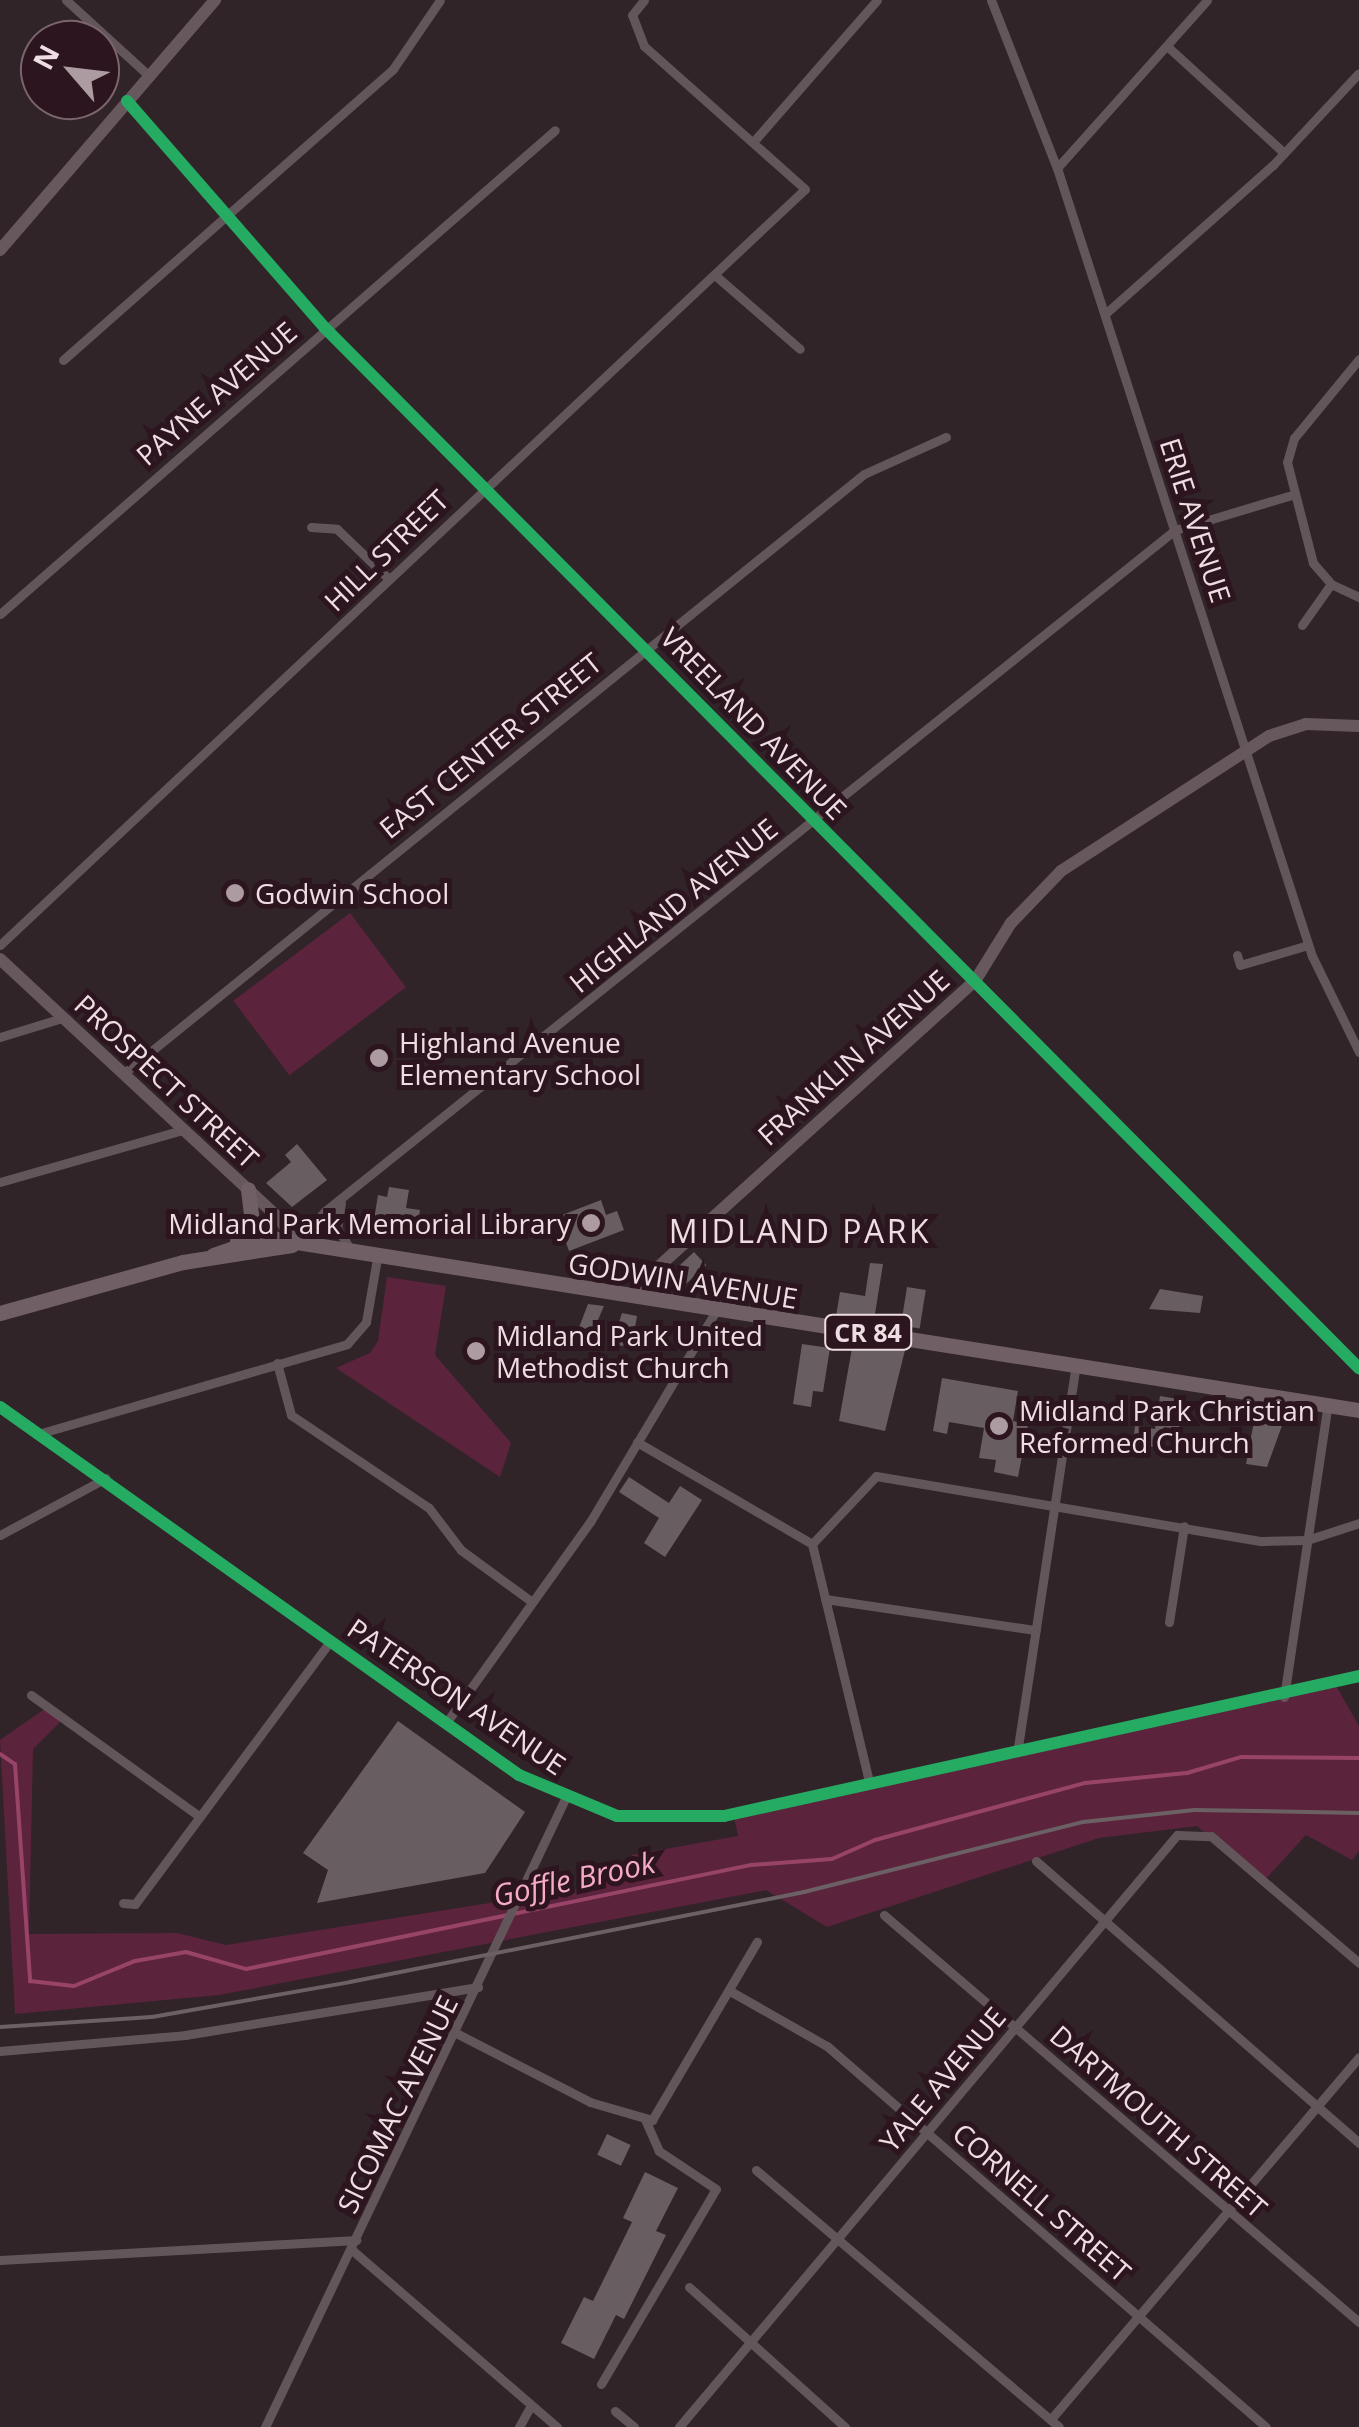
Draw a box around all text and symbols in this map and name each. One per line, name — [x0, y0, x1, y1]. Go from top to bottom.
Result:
north arrow — [20, 20, 120, 120]
text: N — [23, 38, 67, 76]
street label: PAYNE AVENUE — [129, 314, 303, 472]
street label: ERIE AVENUE — [1154, 434, 1238, 606]
street label: HILL STREET — [317, 482, 455, 618]
street label: VREELAND AVENUE — [654, 620, 854, 826]
street label: EAST CENTER STREET — [372, 645, 608, 845]
street label: HIGHLAND AVENUE — [562, 811, 784, 999]
place label: Godwin School — [255, 876, 449, 910]
marker: Godwin School — [224, 882, 246, 904]
street label: FRANKLIN AVENUE — [751, 962, 955, 1152]
street label: PROSPECT STREET — [68, 987, 266, 1175]
place label: Highland Avenue Elementary School — [399, 1025, 641, 1091]
marker: Highland Avenue Elementary School — [368, 1047, 390, 1069]
place label: Midland Park Memorial Library — [168, 1206, 571, 1240]
marker: Midland Park Memorial Library — [580, 1212, 602, 1234]
district label: MIDLAND PARK — [669, 1212, 931, 1250]
street label: GODWIN AVENUE — [566, 1245, 800, 1315]
road number: CR 84 — [823, 1312, 913, 1352]
place label: Midland Park United Methodist Church — [496, 1318, 763, 1384]
marker: Midland Park United Methodist Church — [465, 1340, 487, 1362]
place label: Midland Park Christian Reformed Church — [1019, 1393, 1315, 1459]
marker: Midland Park Christian Reformed Church — [988, 1415, 1010, 1437]
street label: PATERSON AVENUE — [342, 1611, 572, 1781]
water label: Goffle Brook — [490, 1844, 658, 1914]
street label: SICOMAC AVENUE — [330, 1990, 464, 2218]
street label: YALE AVENUE — [872, 2000, 1012, 2158]
street label: DARTMOUTH STREET — [1044, 2018, 1274, 2224]
street label: CORNELL STREET — [946, 2116, 1138, 2288]

